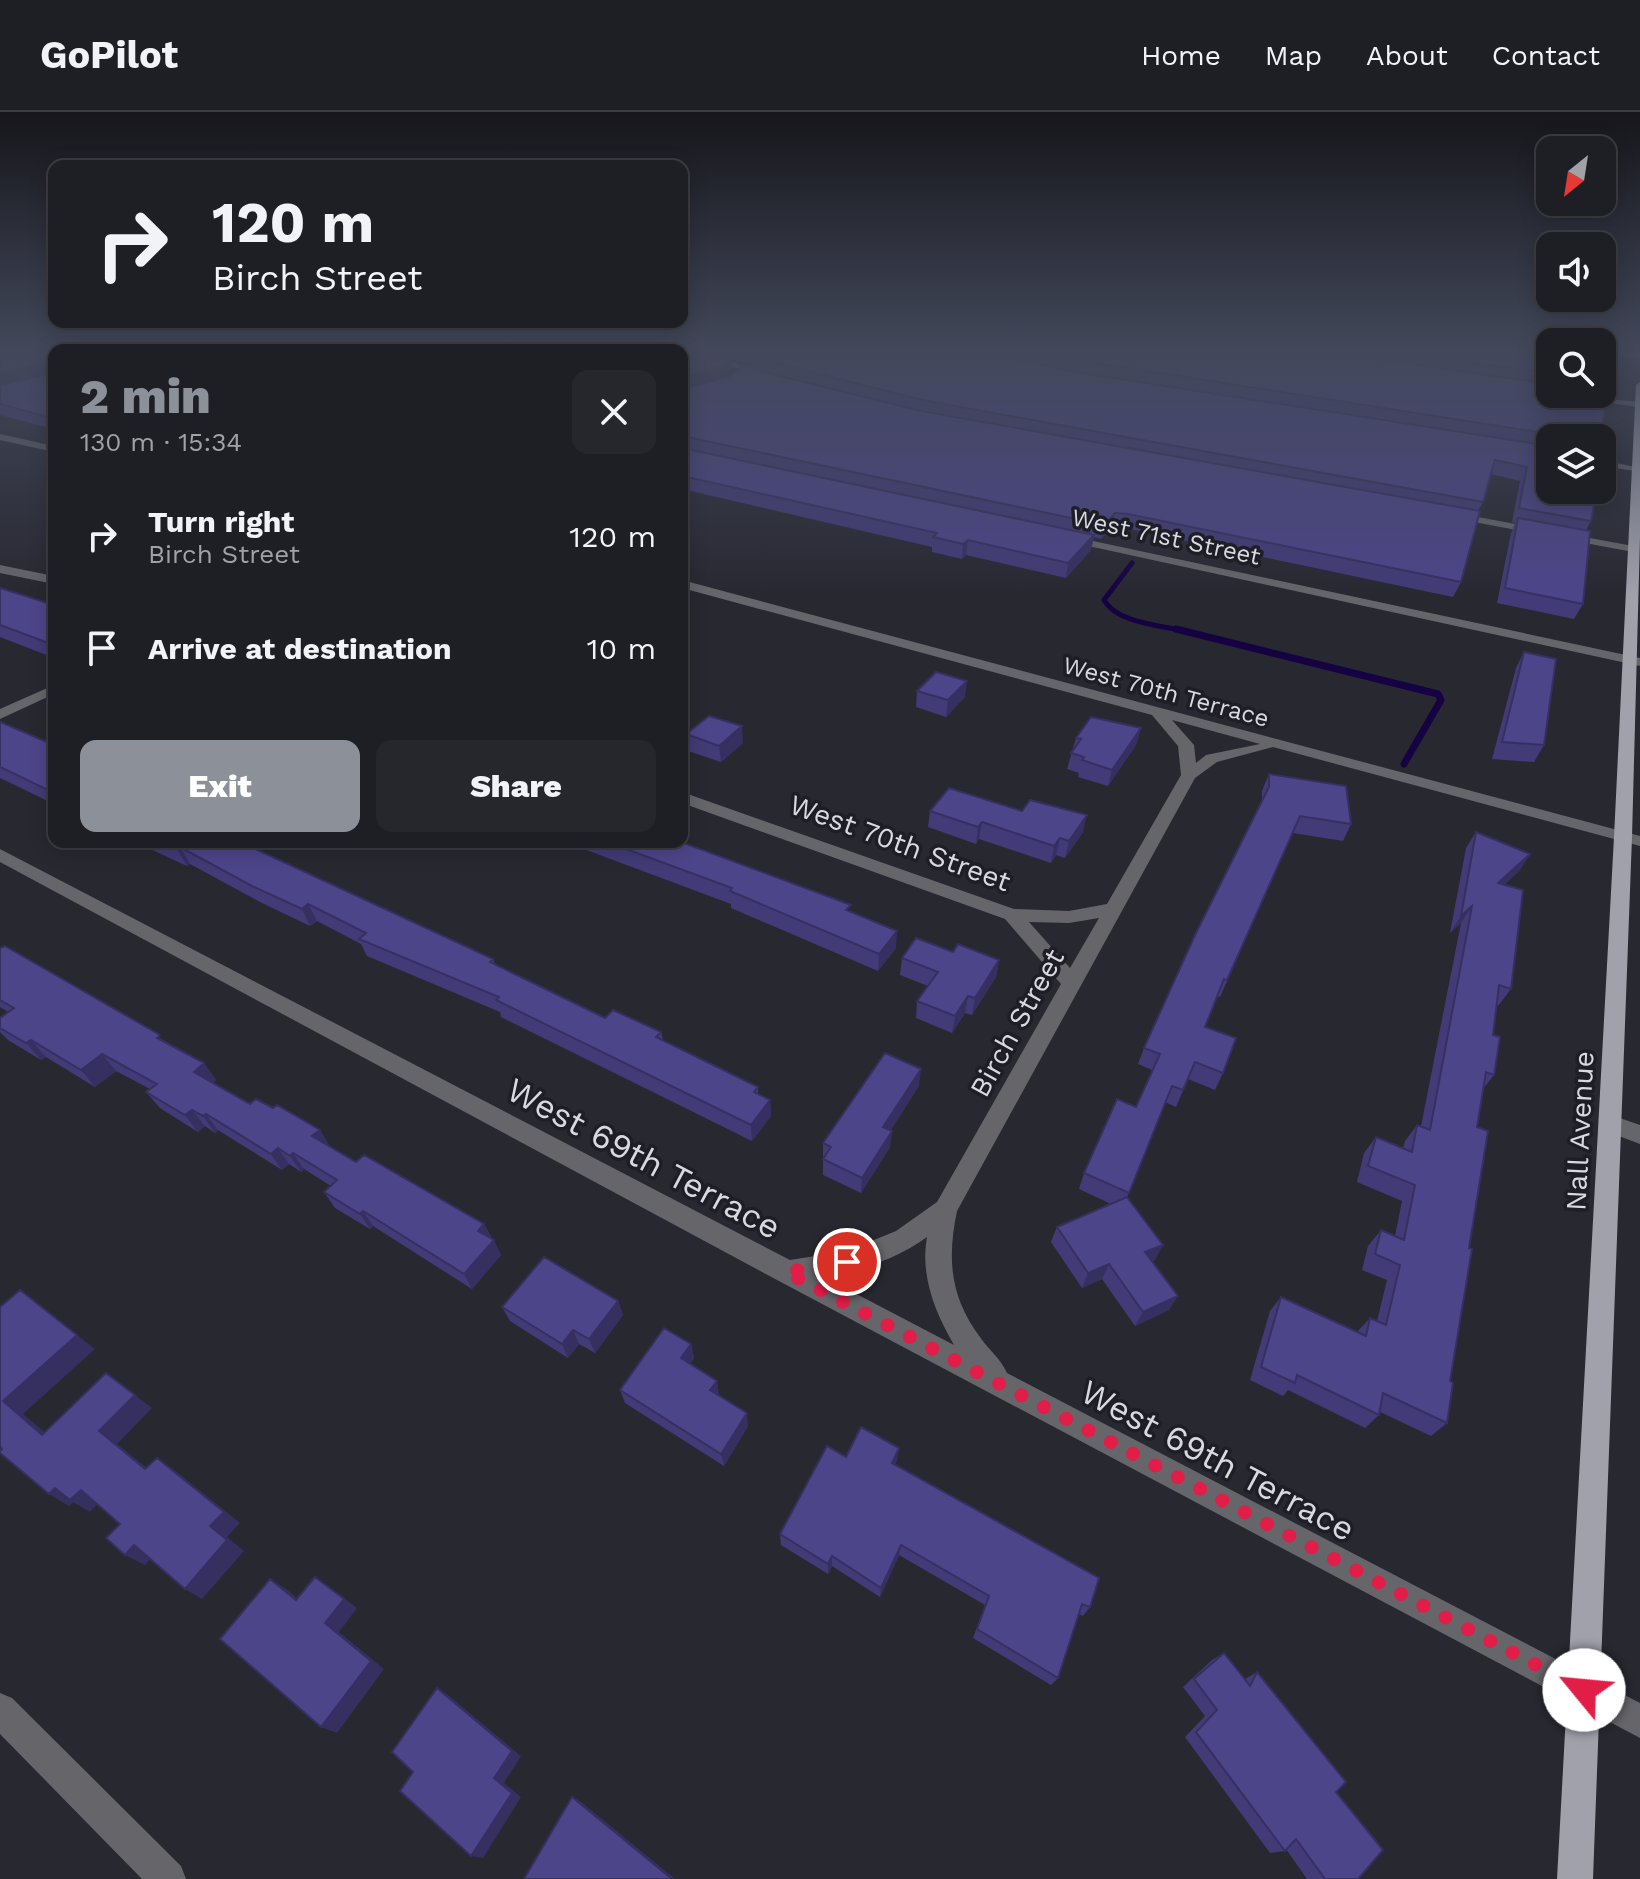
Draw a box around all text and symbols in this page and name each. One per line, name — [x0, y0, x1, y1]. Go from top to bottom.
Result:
text: GoPilot — [40, 33, 178, 77]
text: Home — [1141, 39, 1221, 72]
text: Map — [1265, 39, 1322, 72]
text: About — [1366, 39, 1448, 72]
text: Contact — [1492, 39, 1600, 72]
north arrow — [1536, 136, 1616, 216]
map controls — [1536, 136, 1616, 504]
text: 120 m — [212, 190, 374, 256]
icon: right — [80, 192, 184, 296]
button: sound — [1536, 232, 1616, 312]
text: Birch Street — [212, 257, 422, 299]
button: search — [1536, 328, 1616, 408]
text: 2 min — [80, 368, 211, 425]
button: close — [572, 370, 656, 454]
button: layers — [1536, 424, 1616, 504]
text: 130 m · 15:34 — [80, 427, 242, 457]
street label: West 71st Street — [1069, 503, 1263, 571]
text: Turn right — [148, 504, 294, 539]
icon: right — [80, 514, 124, 558]
text: 120 m — [569, 519, 656, 554]
text: Birch Street — [148, 539, 300, 569]
icon: arrive — [80, 626, 124, 670]
text: Arrive at destination — [148, 631, 452, 666]
text: 10 m — [587, 631, 656, 666]
street label: West 70th Terrace — [1060, 651, 1272, 733]
button: Exit — [80, 740, 360, 832]
button: Share — [376, 740, 656, 832]
street label: West 70th Street — [785, 788, 1015, 898]
street label: Birch Street — [963, 943, 1071, 1103]
street label: Nall Avenue — [1559, 1050, 1601, 1212]
street label: West 69th Terrace — [500, 1069, 788, 1247]
pin — [813, 1228, 881, 1296]
icon: arrive — [825, 1240, 869, 1284]
street label: West 69th Terrace — [1074, 1371, 1362, 1549]
position arrow — [1542, 1648, 1626, 1732]

